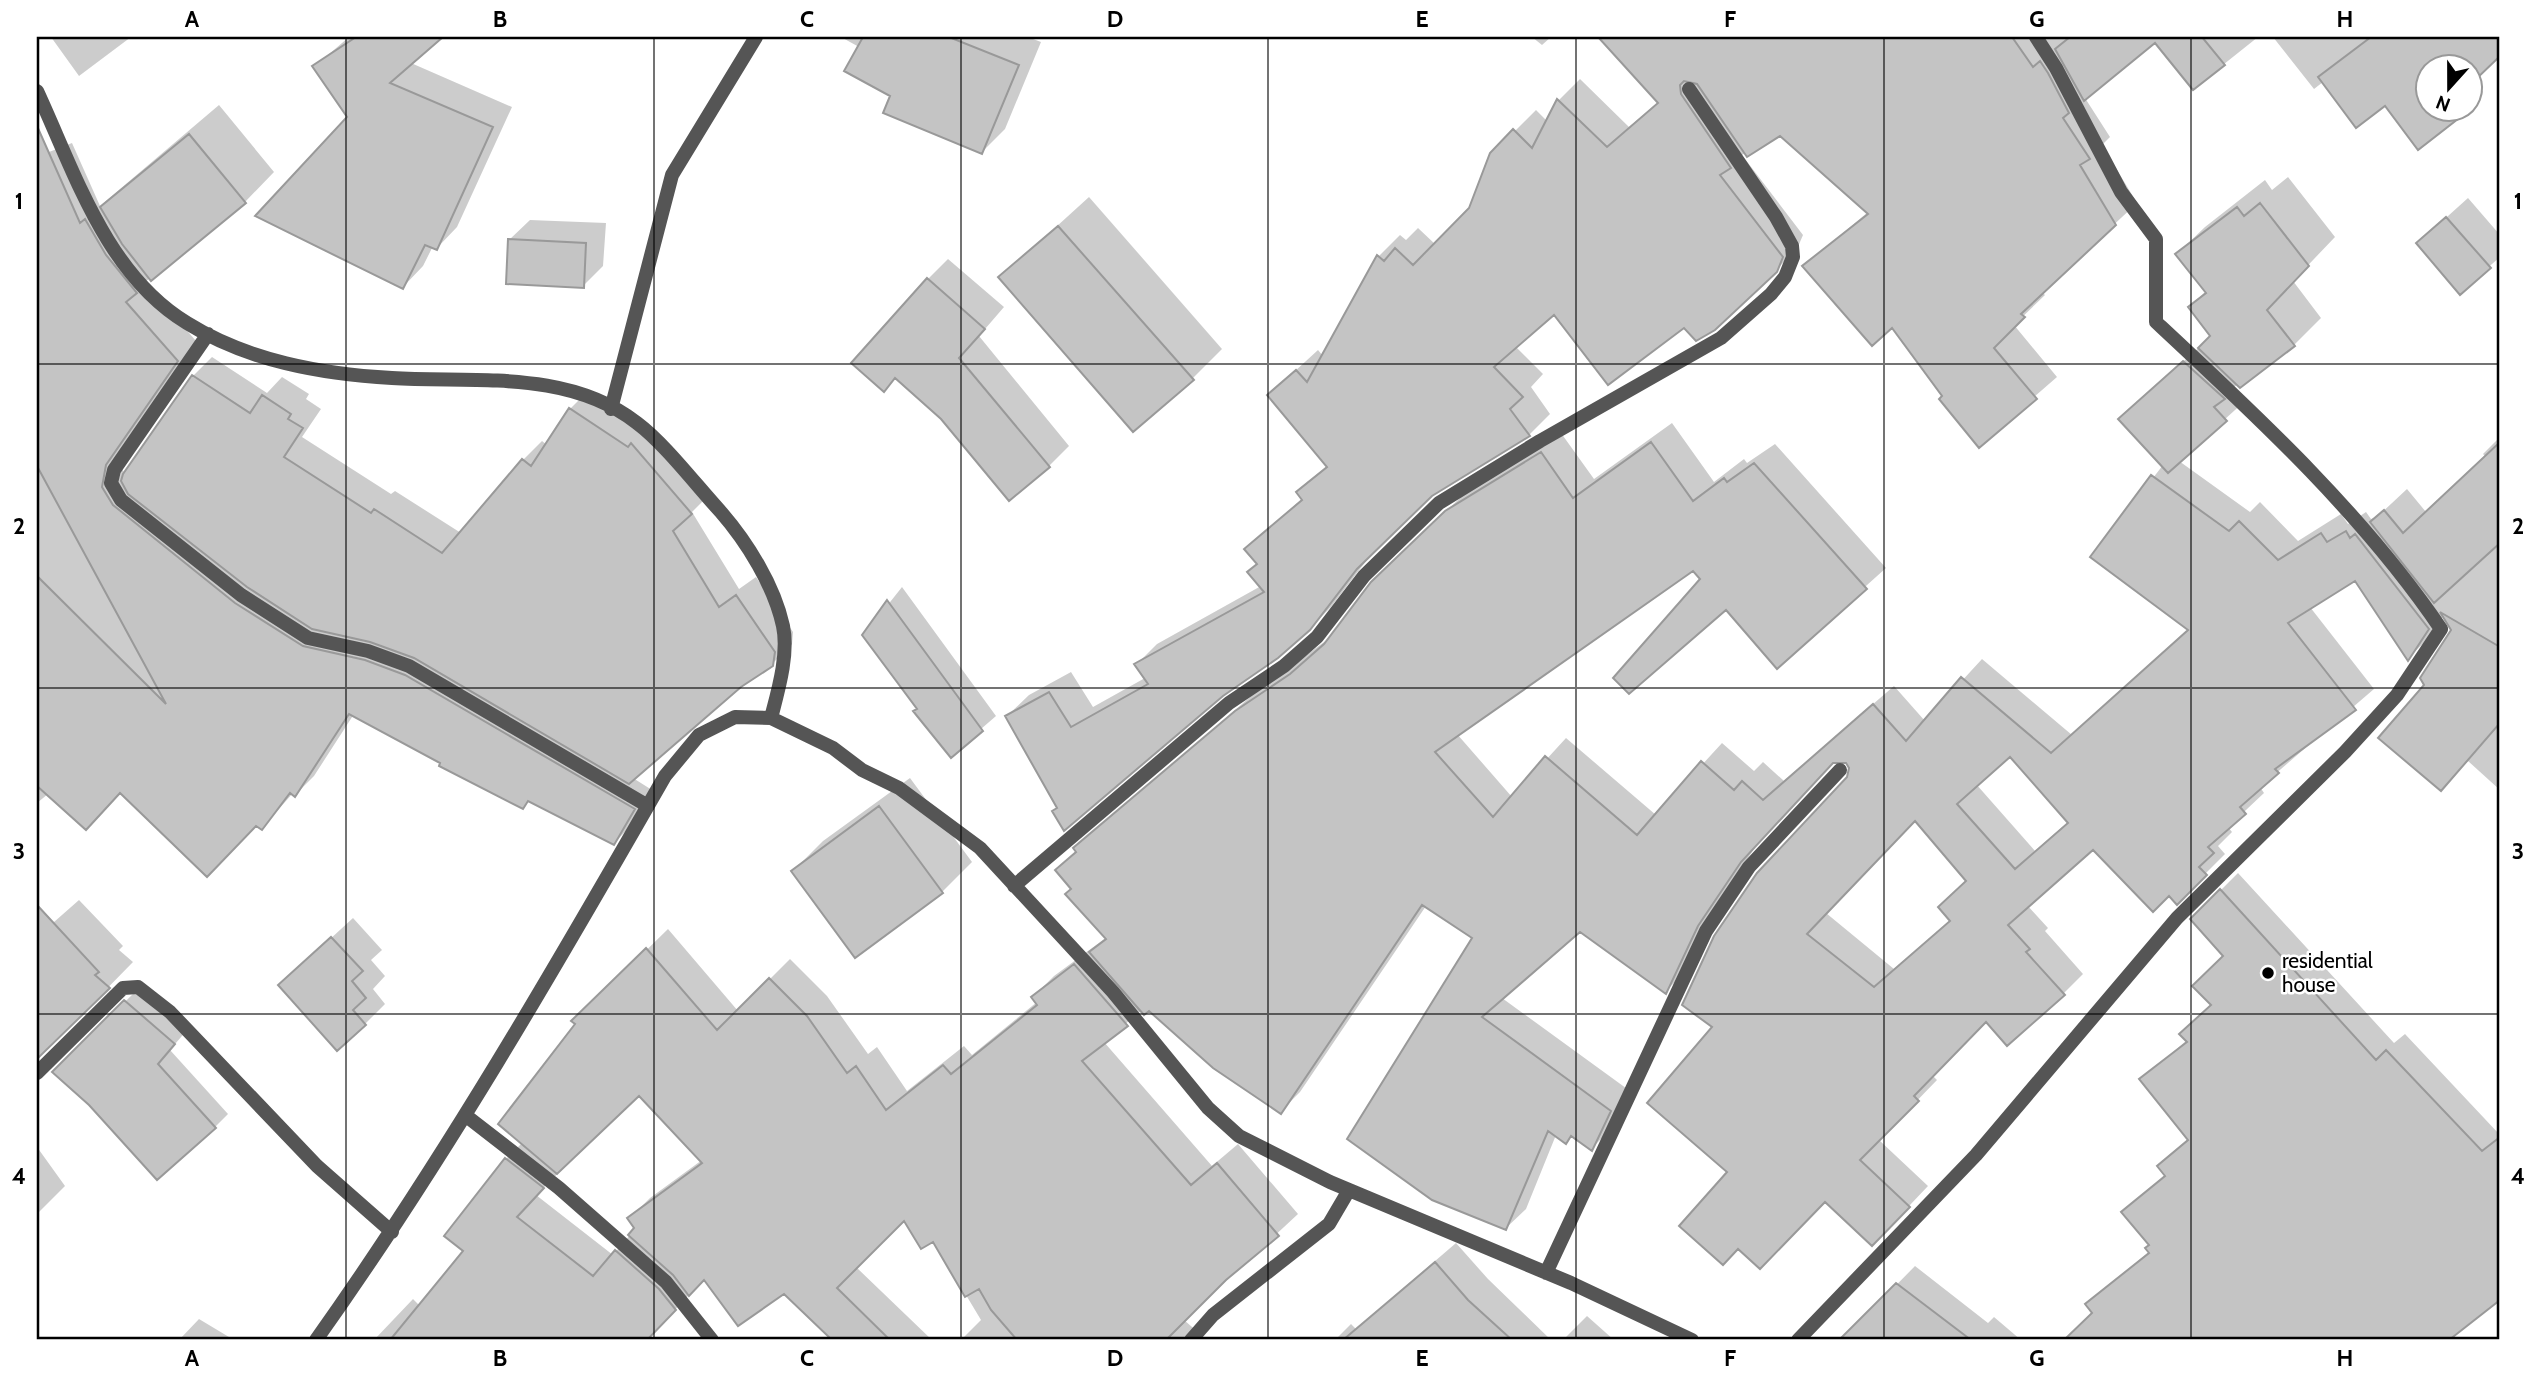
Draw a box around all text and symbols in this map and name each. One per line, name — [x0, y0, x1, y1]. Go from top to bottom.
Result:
text: A — [185, 5, 200, 33]
text: B — [493, 5, 507, 33]
text: C — [800, 5, 814, 33]
text: D — [1107, 5, 1123, 33]
text: E — [1415, 5, 1429, 33]
text: F — [1724, 5, 1736, 33]
text: G — [2029, 5, 2045, 33]
text: H — [2337, 5, 2353, 33]
north arrow — [2414, 52, 2484, 122]
text: N — [2433, 90, 2453, 117]
text: 1 — [15, 187, 23, 215]
text: 1 — [2514, 187, 2522, 215]
text: 2 — [13, 512, 25, 540]
text: 2 — [2512, 512, 2524, 540]
text: 3 — [13, 837, 25, 865]
text: 3 — [2512, 837, 2524, 865]
place label: residential house — [2282, 948, 2373, 997]
marker: residential house — [2260, 965, 2276, 981]
text: 4 — [12, 1162, 26, 1190]
text: 4 — [2511, 1162, 2525, 1190]
text: A — [185, 1344, 200, 1372]
text: B — [493, 1344, 507, 1372]
text: C — [800, 1344, 814, 1372]
text: D — [1107, 1344, 1123, 1372]
text: E — [1415, 1344, 1429, 1372]
text: F — [1724, 1344, 1736, 1372]
text: G — [2029, 1344, 2045, 1372]
text: H — [2337, 1344, 2353, 1372]

